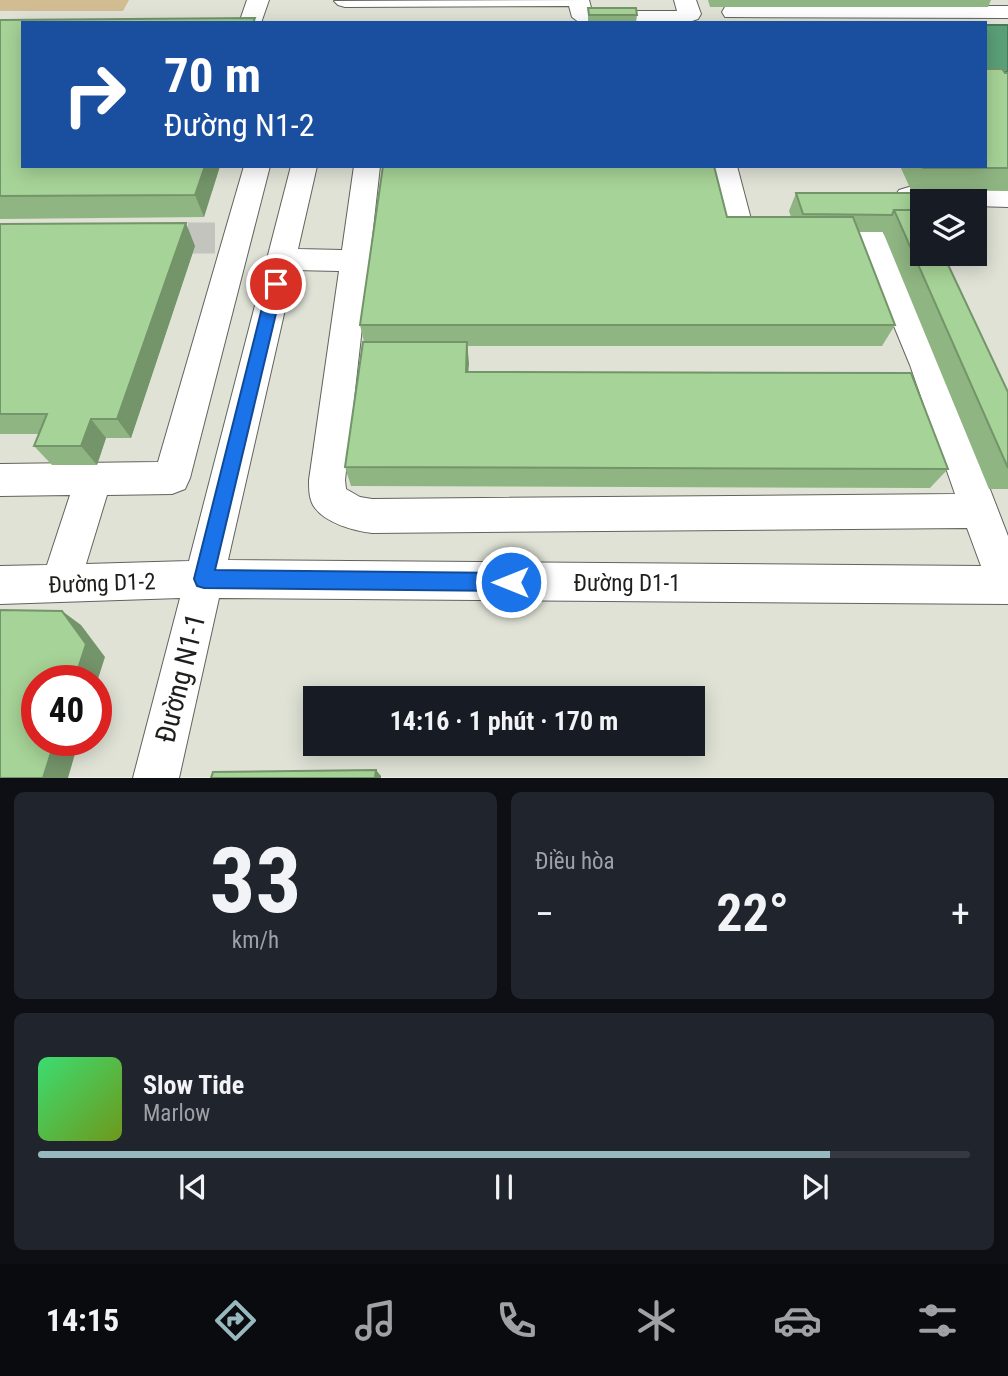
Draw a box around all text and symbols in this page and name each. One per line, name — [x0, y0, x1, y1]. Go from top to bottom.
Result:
text: 70 m — [164, 47, 261, 104]
icon: right — [49, 49, 140, 140]
text: Đường N1-2 — [164, 106, 314, 144]
map controls — [910, 189, 987, 266]
button: layers — [910, 189, 987, 266]
pin — [246, 254, 306, 314]
icon: arrive — [257, 265, 295, 303]
position arrow — [474, 545, 548, 619]
street label: Đường D1-2 — [48, 568, 156, 599]
street label: Đường D1-1 — [574, 570, 681, 597]
street label: Đường N1-1 — [149, 610, 212, 746]
speed limit sign: 40 — [21, 665, 112, 756]
text: 14:16 · 1 phút · 170 m — [390, 706, 618, 736]
text: 33 — [210, 828, 301, 934]
text: Điều hòa — [535, 848, 615, 875]
text: 22° — [716, 883, 789, 944]
text: − — [535, 892, 554, 936]
text: + — [951, 892, 970, 936]
text: km/h — [232, 927, 279, 954]
text: Slow Tide — [143, 1070, 244, 1100]
text: Marlow — [143, 1100, 210, 1127]
icon: previous — [174, 1168, 212, 1206]
icon: pause — [485, 1168, 523, 1206]
icon: next — [796, 1168, 834, 1206]
icon: directions — [211, 1296, 260, 1345]
icon: music — [351, 1296, 400, 1345]
icon: phone — [492, 1296, 541, 1345]
icon: climate — [632, 1296, 681, 1345]
icon: car — [773, 1296, 822, 1345]
icon: filters — [913, 1296, 962, 1345]
text: 14:15 — [46, 1301, 119, 1339]

